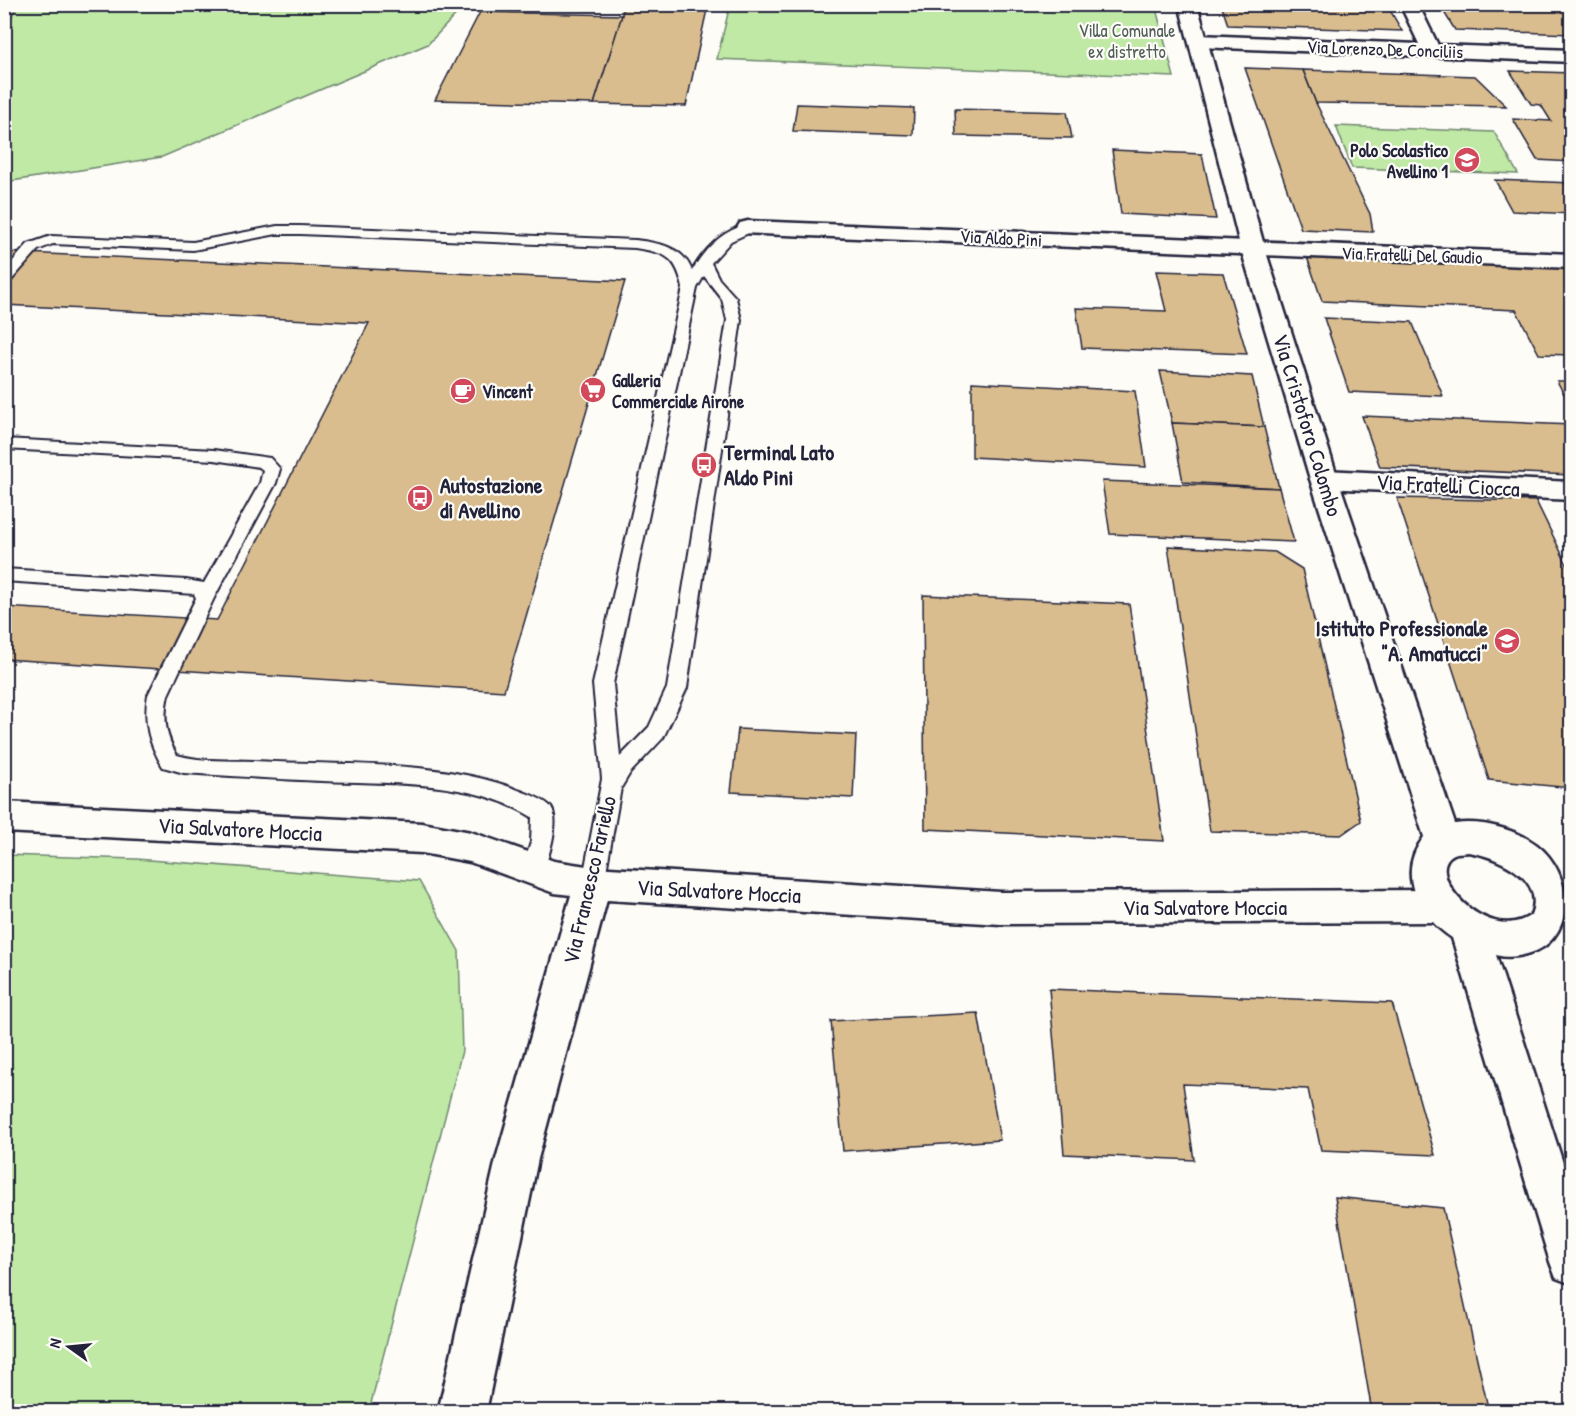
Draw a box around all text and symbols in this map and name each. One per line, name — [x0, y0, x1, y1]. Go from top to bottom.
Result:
park label: Villa Comunale ex distretto — [1079, 18, 1175, 64]
street label: Via Lorenzo De Conciliis — [1306, 34, 1464, 64]
place label: Polo Scolastico Avellino 1 — [1350, 138, 1449, 184]
school or university icon: Polo Scolastico Avellino 1 — [1452, 145, 1482, 175]
street label: Via Aldo Pini — [959, 223, 1043, 253]
street label: Via Fratelli Del Gaudio — [1341, 240, 1483, 270]
street label: Via Cristoforo Colombo — [1266, 330, 1350, 520]
place label: Galleria Commerciale Airone — [612, 368, 745, 414]
supermarket icon: Galleria Commerciale Airone — [578, 375, 608, 405]
cafe icon: Vincent — [448, 376, 478, 406]
place label: Vincent — [482, 379, 534, 404]
place label: Terminal Lato Aldo Pini — [723, 437, 834, 492]
bus stop icon: Terminal Lato Aldo Pini — [689, 450, 719, 480]
street label: Via Fratelli Ciocca — [1375, 466, 1521, 504]
place label: Autostazione di Avellino — [440, 470, 543, 525]
bus stop icon: Autostazione di Avellino — [405, 483, 435, 513]
place label: Istituto Professionale "A. Amatucci" — [1316, 613, 1488, 668]
school or university icon: Istituto Professionale "A. Amatucci" — [1492, 626, 1522, 656]
street label: Via Francesco Fariello — [555, 793, 623, 967]
street label: Via Salvatore Moccia — [157, 810, 323, 848]
street label: Via Salvatore Moccia — [636, 872, 802, 910]
street label: Via Salvatore Moccia — [1123, 892, 1288, 922]
north arrow — [39, 1317, 99, 1377]
text: N — [43, 1336, 66, 1350]

